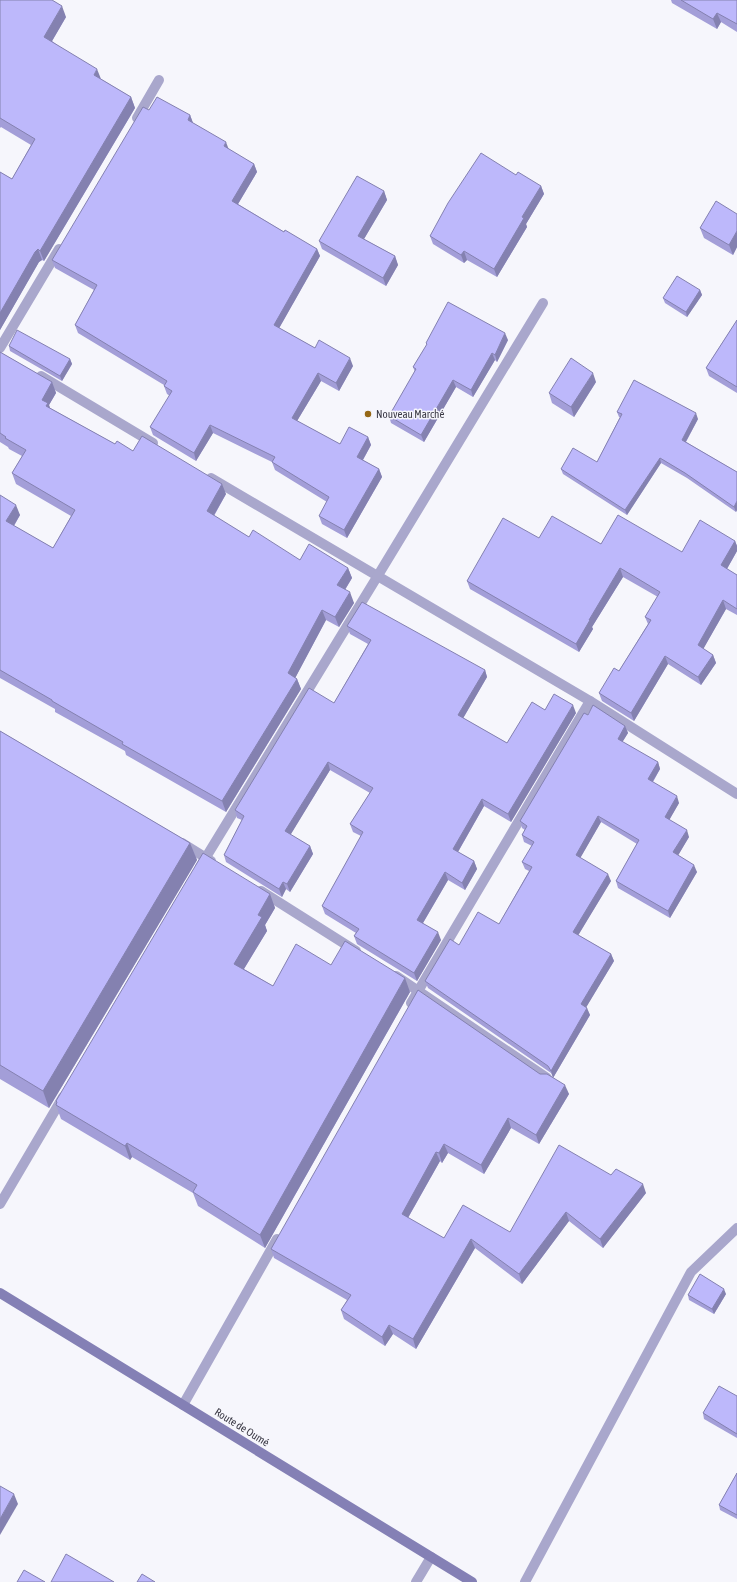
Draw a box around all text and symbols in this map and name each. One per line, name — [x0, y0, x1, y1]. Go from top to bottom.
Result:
place label: Nouveau Marché — [376, 408, 444, 420]
marker: Nouveau Marché — [363, 409, 373, 419]
street label: Route de Oumé — [213, 1406, 271, 1448]

